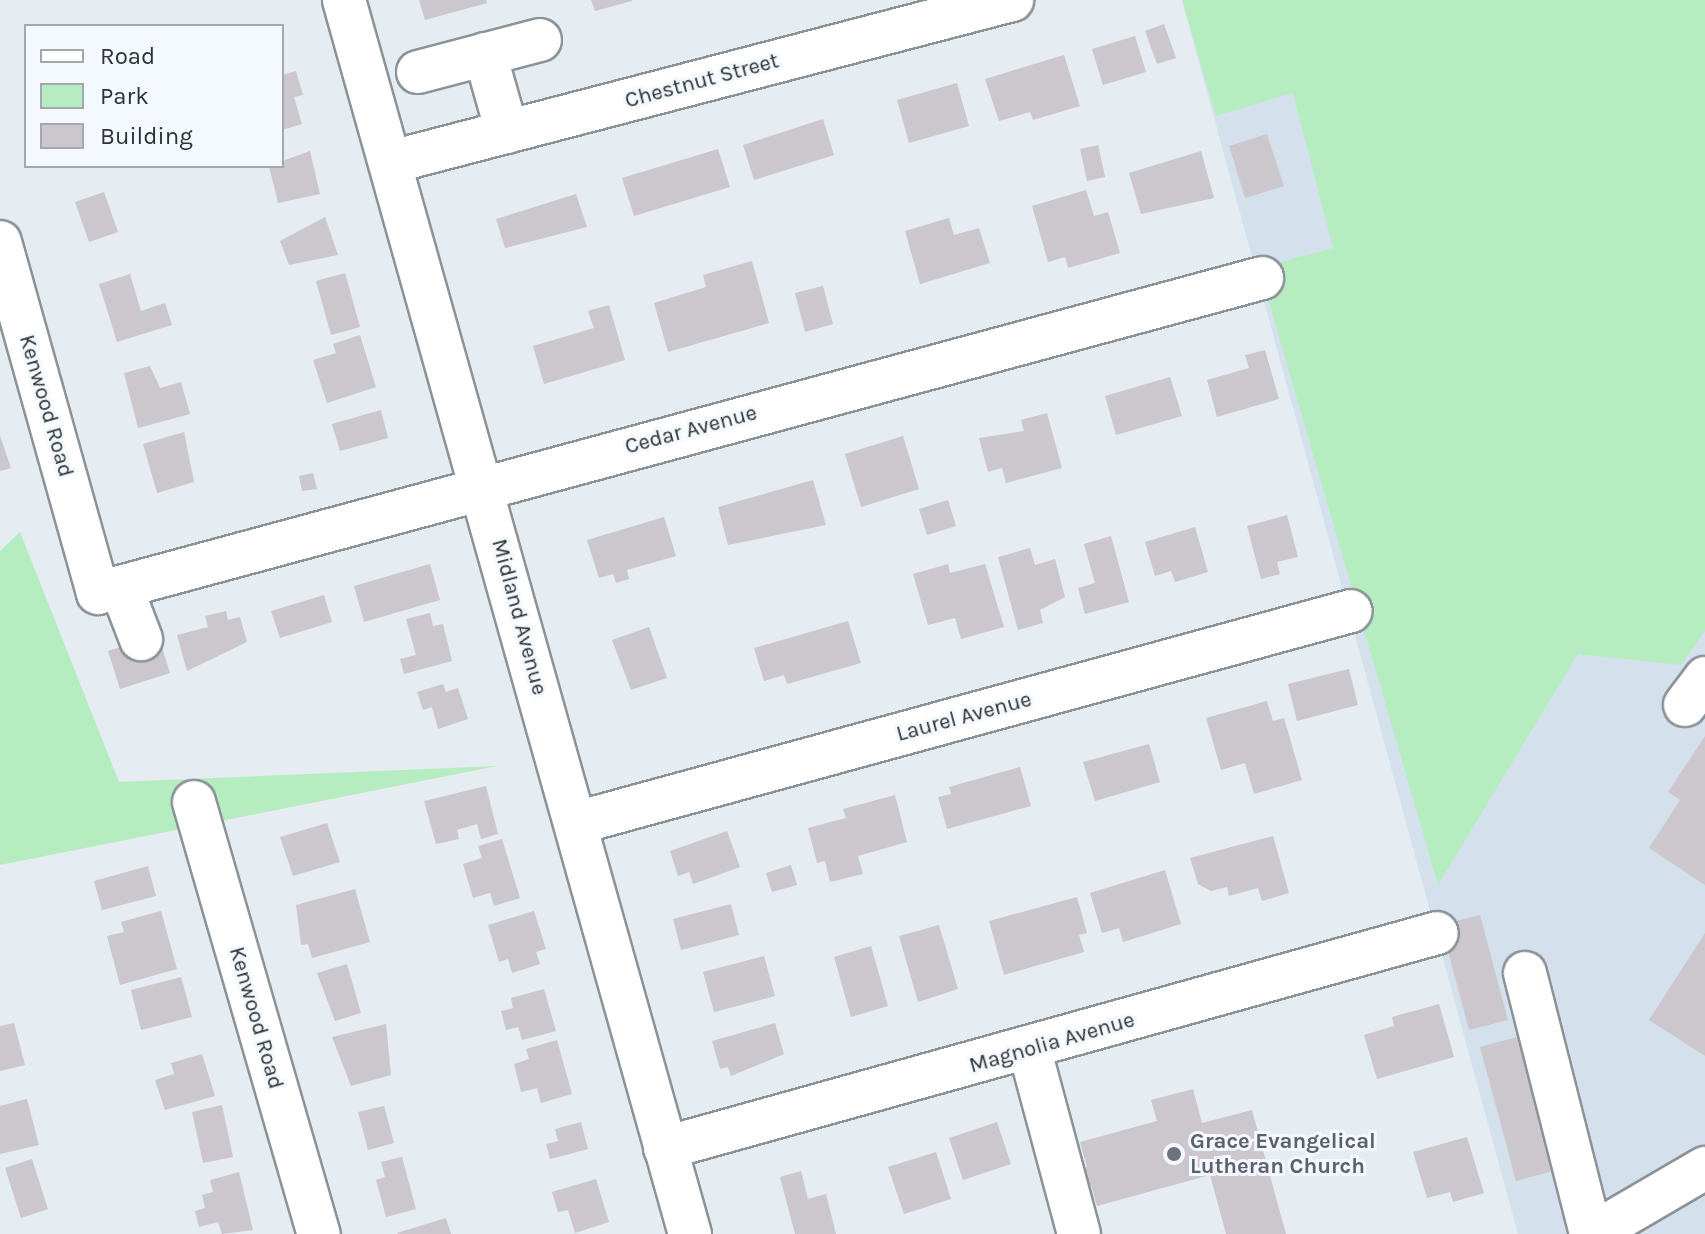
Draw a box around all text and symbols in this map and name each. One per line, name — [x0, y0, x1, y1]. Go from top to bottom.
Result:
legend — [24, 24, 284, 168]
text: Road — [100, 42, 155, 70]
street label: Chestnut Street — [622, 48, 782, 114]
text: Park — [100, 82, 149, 110]
text: Building — [100, 122, 193, 150]
street label: Kenwood Road — [13, 332, 79, 480]
street label: Cedar Avenue — [622, 400, 760, 460]
street label: Midland Avenue — [485, 536, 553, 698]
street label: Laurel Avenue — [894, 686, 1034, 748]
street label: Kenwood Road — [223, 944, 289, 1092]
street label: Magnolia Avenue — [966, 1007, 1138, 1079]
place label: Grace Evangelical Lutheran Church — [1190, 1128, 1376, 1180]
marker: Grace Evangelical Lutheran Church — [1165, 1145, 1183, 1163]

